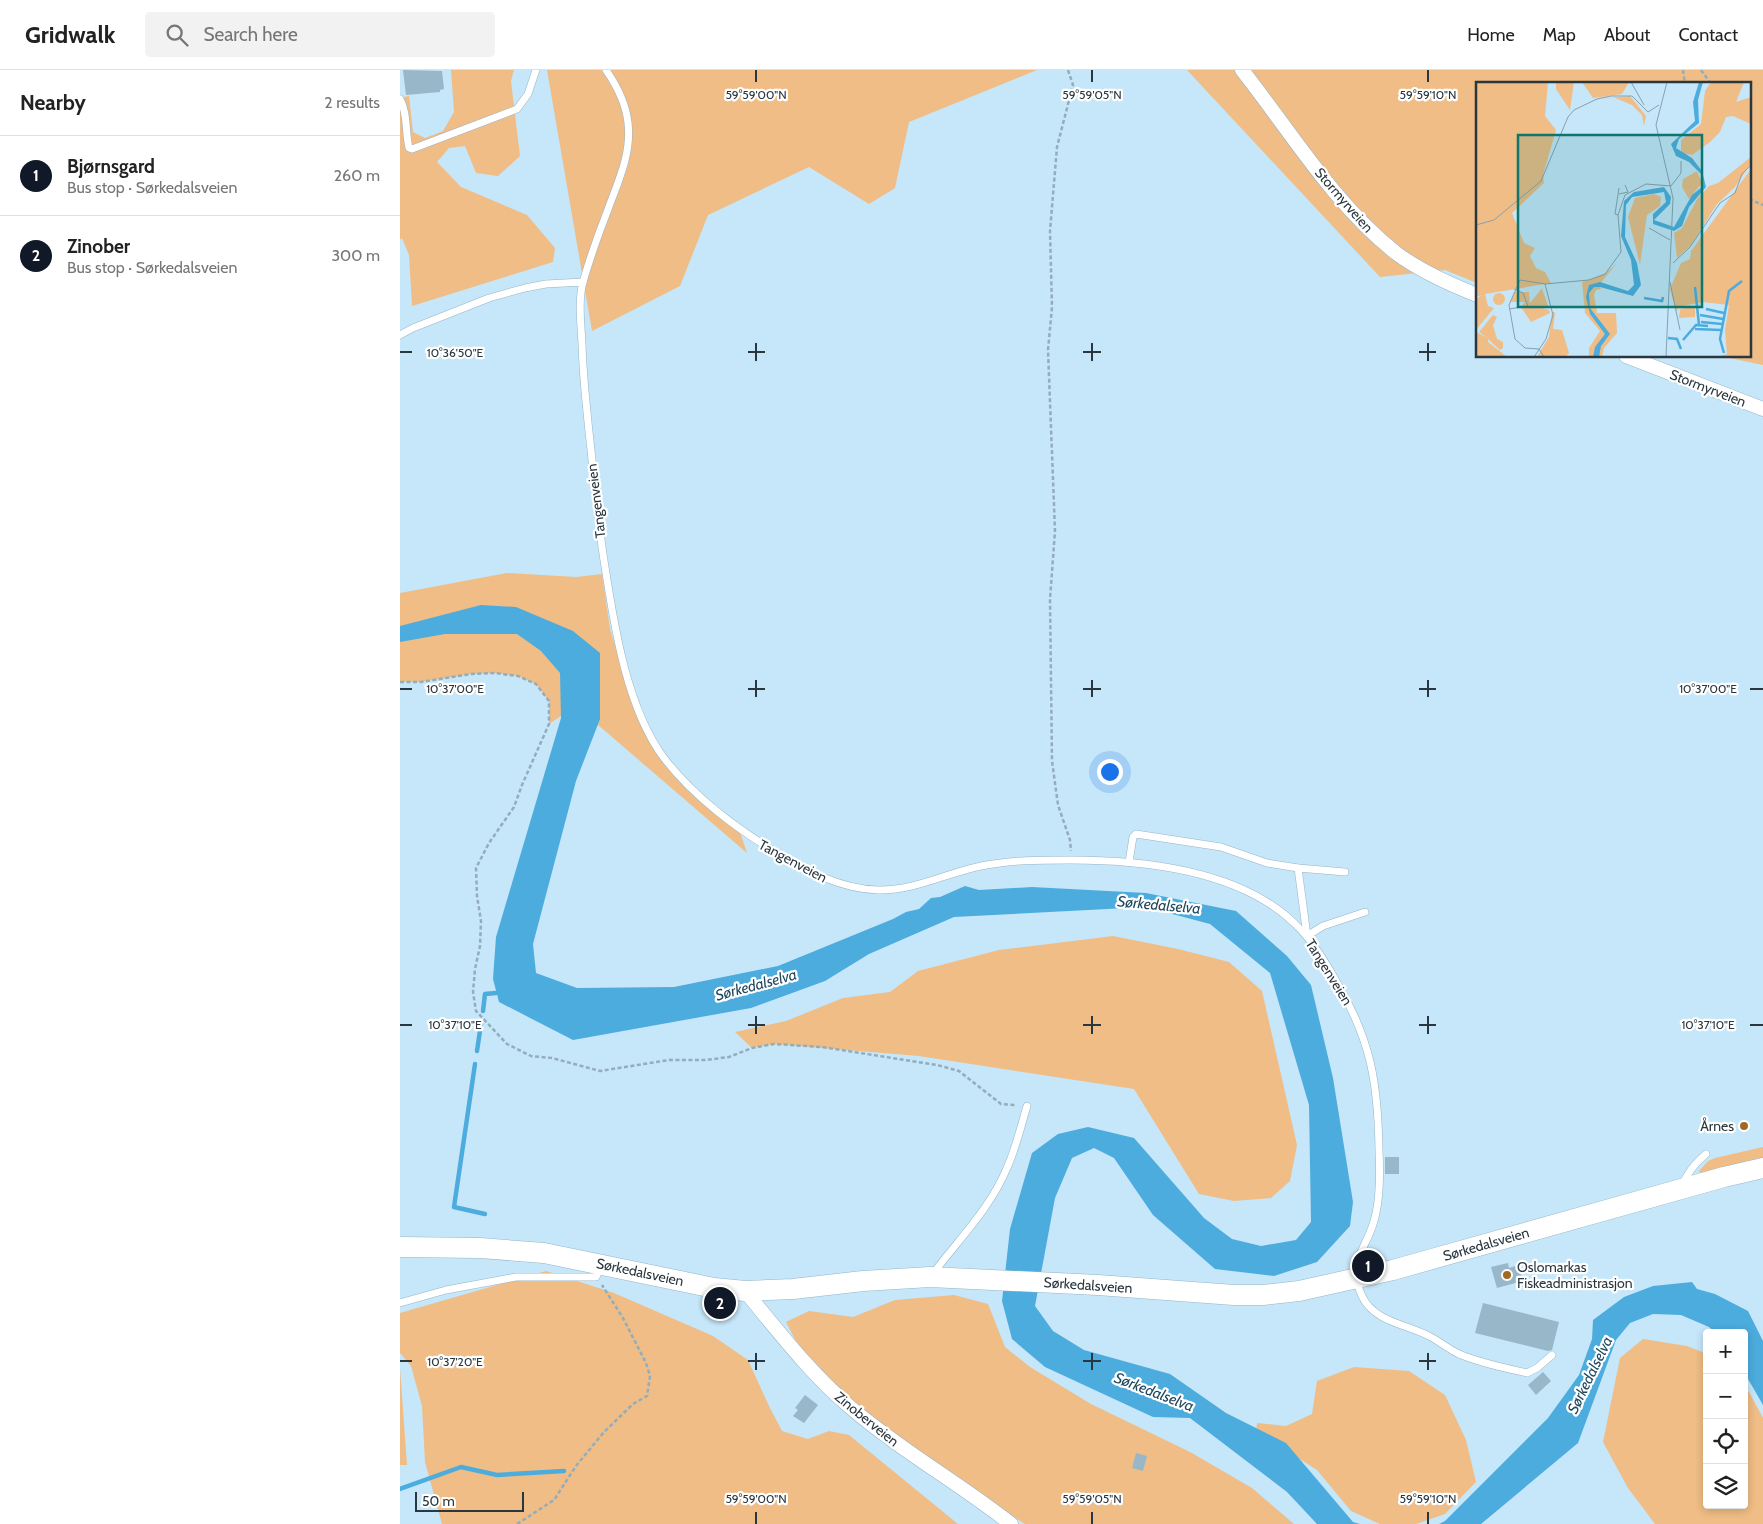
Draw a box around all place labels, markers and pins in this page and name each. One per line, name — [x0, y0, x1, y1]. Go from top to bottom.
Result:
place label: Årnes — [1700, 1117, 1734, 1135]
marker: Årnes — [1738, 1120, 1750, 1132]
pin: 1 — [1352, 1247, 1384, 1285]
place label: Oslomarkas Fiskeadministrasjon — [1517, 1258, 1633, 1292]
marker: Oslomarkas Fiskeadministrasjon — [1501, 1269, 1513, 1281]
pin: 2 — [704, 1284, 736, 1322]

